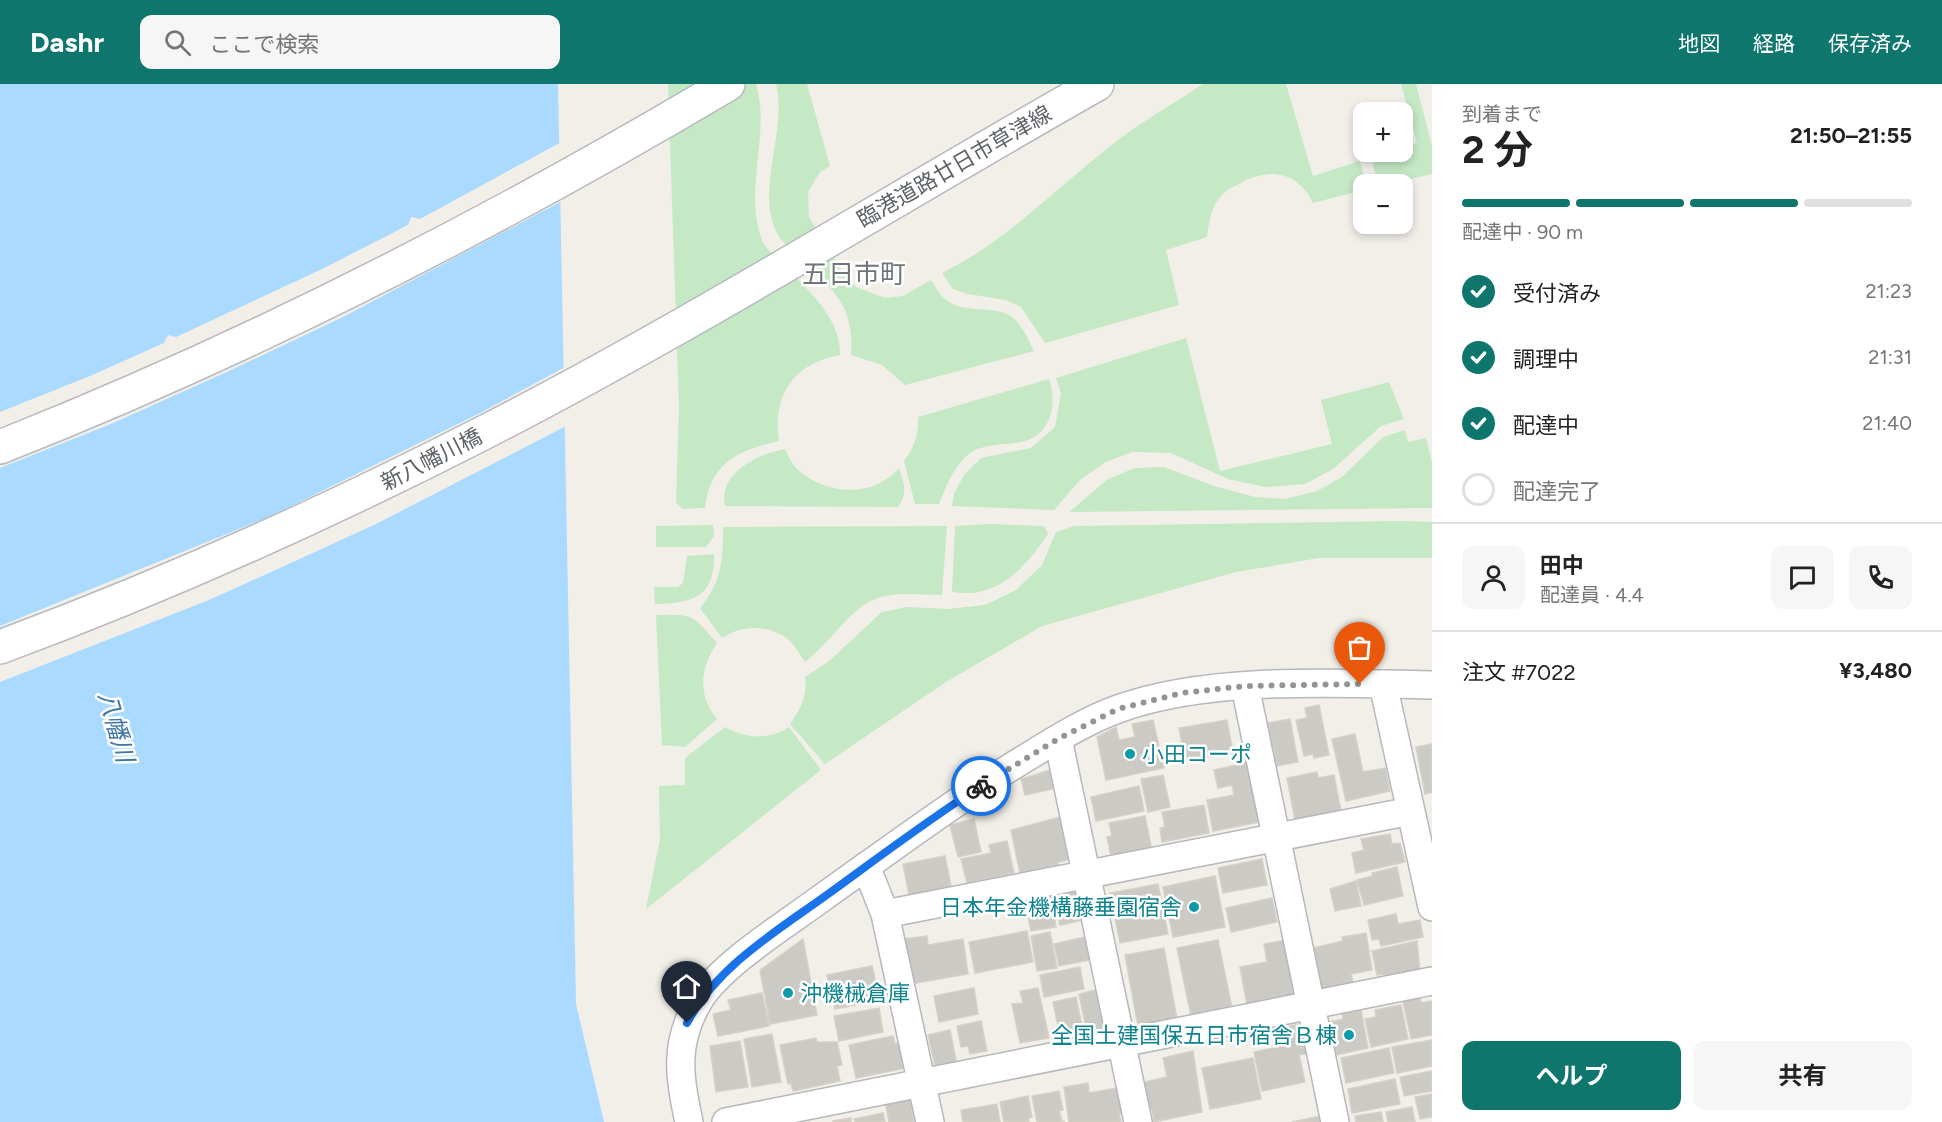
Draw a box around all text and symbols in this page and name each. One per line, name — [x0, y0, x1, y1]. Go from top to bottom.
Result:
search box — [140, 15, 560, 69]
text: Dashr — [30, 25, 104, 59]
icon: search — [161, 26, 194, 59]
text: ここで検索 — [209, 31, 319, 58]
text: 地図 — [1678, 31, 1720, 56]
text: 経路 — [1753, 31, 1795, 56]
text: 保存済み — [1828, 31, 1912, 56]
street label: 臨港道路廿日市草津線 — [852, 100, 1056, 233]
map controls — [1353, 102, 1413, 234]
button: + — [1353, 102, 1413, 162]
text: 到着まで — [1462, 102, 1542, 126]
text: 21:50–21:55 — [1790, 122, 1912, 149]
text: 2 分 — [1462, 126, 1533, 173]
button: − — [1353, 174, 1413, 234]
text: 配達中 · 90 m — [1462, 220, 1583, 244]
district label: 五日市町 — [802, 258, 906, 290]
icon: check — [1462, 275, 1495, 308]
text: 21:23 — [1865, 279, 1912, 303]
text: 受付済み — [1513, 280, 1601, 307]
icon: check — [1462, 341, 1495, 374]
text: 21:31 — [1868, 345, 1912, 369]
text: 調理中 — [1513, 346, 1579, 373]
icon: check — [1462, 407, 1495, 440]
text: 21:40 — [1862, 411, 1912, 435]
text: 配達中 — [1513, 412, 1579, 439]
street label: 新八幡川橋 — [376, 422, 486, 496]
text: 配達完了 — [1513, 478, 1601, 505]
button: person — [1462, 546, 1525, 609]
button: chat — [1771, 546, 1834, 609]
button: phone — [1849, 546, 1912, 609]
text: 田中 — [1540, 552, 1584, 579]
text: 配達員 · 4.4 — [1540, 583, 1644, 607]
pin — [1334, 622, 1385, 684]
icon: bag — [1343, 631, 1376, 664]
text: ¥3,480 — [1839, 657, 1912, 684]
text: 注文 #7022 — [1462, 659, 1576, 686]
water label: 八幡川 — [93, 688, 141, 768]
place label: 小田コーポ — [1142, 741, 1252, 768]
marker: 小田コーポ — [1123, 747, 1137, 761]
courier — [951, 756, 1011, 816]
icon: bike — [965, 770, 998, 803]
place label: 日本年金機構藤垂園宿舎 — [940, 894, 1182, 921]
marker: 日本年金機構藤垂園宿舎 — [1187, 900, 1201, 914]
pin — [661, 961, 712, 1023]
icon: home — [670, 970, 703, 1003]
place label: 沖機械倉庫 — [800, 980, 910, 1007]
marker: 沖機械倉庫 — [781, 986, 795, 1000]
place label: 全国土建国保五日市宿舎Ｂ棟 — [1051, 1022, 1337, 1049]
marker: 全国土建国保五日市宿舎Ｂ棟 — [1342, 1028, 1356, 1042]
button: ヘルプ — [1462, 1041, 1681, 1110]
button: 共有 — [1693, 1041, 1912, 1110]

